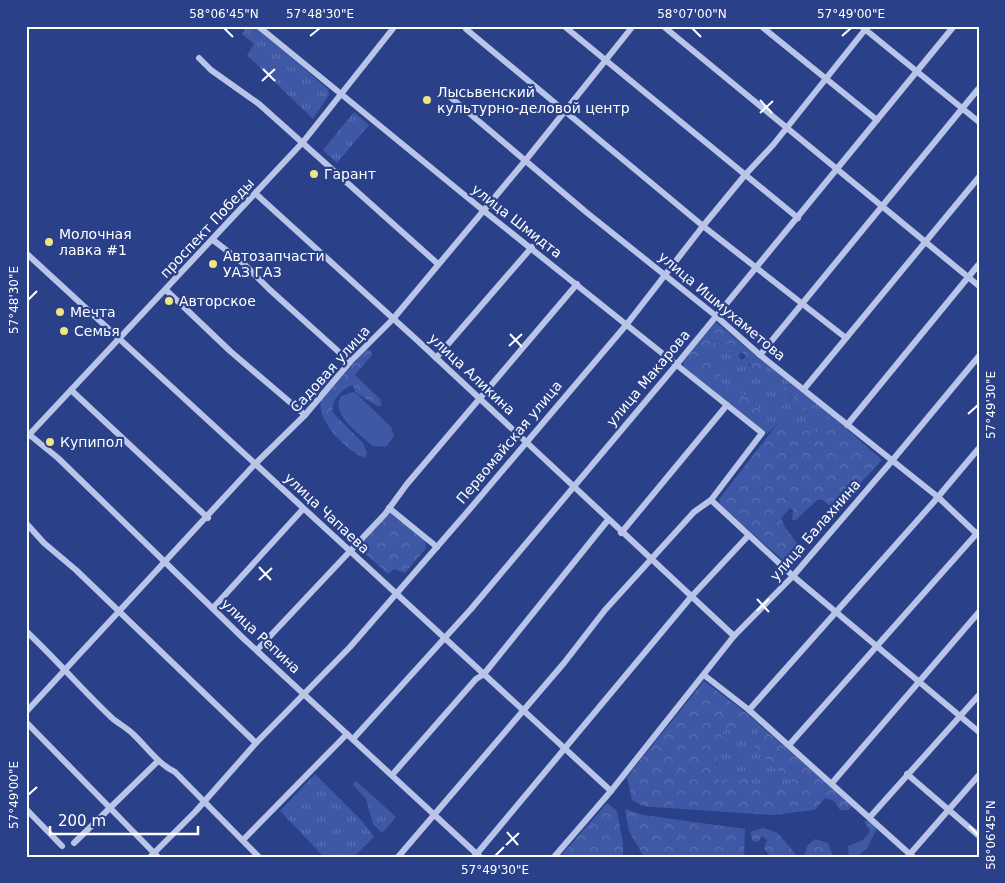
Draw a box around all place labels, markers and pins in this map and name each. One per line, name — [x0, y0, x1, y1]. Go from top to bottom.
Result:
place label: Лысьвенский культурно-деловой центр — [437, 84, 630, 116]
marker: Лысьвенский культурно-деловой центр — [421, 94, 433, 106]
place label: Гарант — [324, 166, 376, 182]
marker: Гарант — [308, 168, 320, 180]
place label: Молочная лавка #1 — [59, 226, 132, 258]
marker: Молочная лавка #1 — [43, 236, 55, 248]
place label: Автозапчасти УАЗ ГАЗ — [223, 248, 325, 280]
marker: Автозапчасти УАЗ ГАЗ — [207, 258, 219, 270]
place label: Авторское — [179, 293, 256, 309]
marker: Авторское — [163, 295, 175, 307]
place label: Мечта — [70, 304, 116, 320]
marker: Мечта — [54, 306, 66, 318]
place label: Семья — [74, 323, 120, 339]
marker: Семья — [58, 325, 70, 337]
place label: Купипол — [60, 434, 123, 450]
marker: Купипол — [44, 436, 56, 448]

